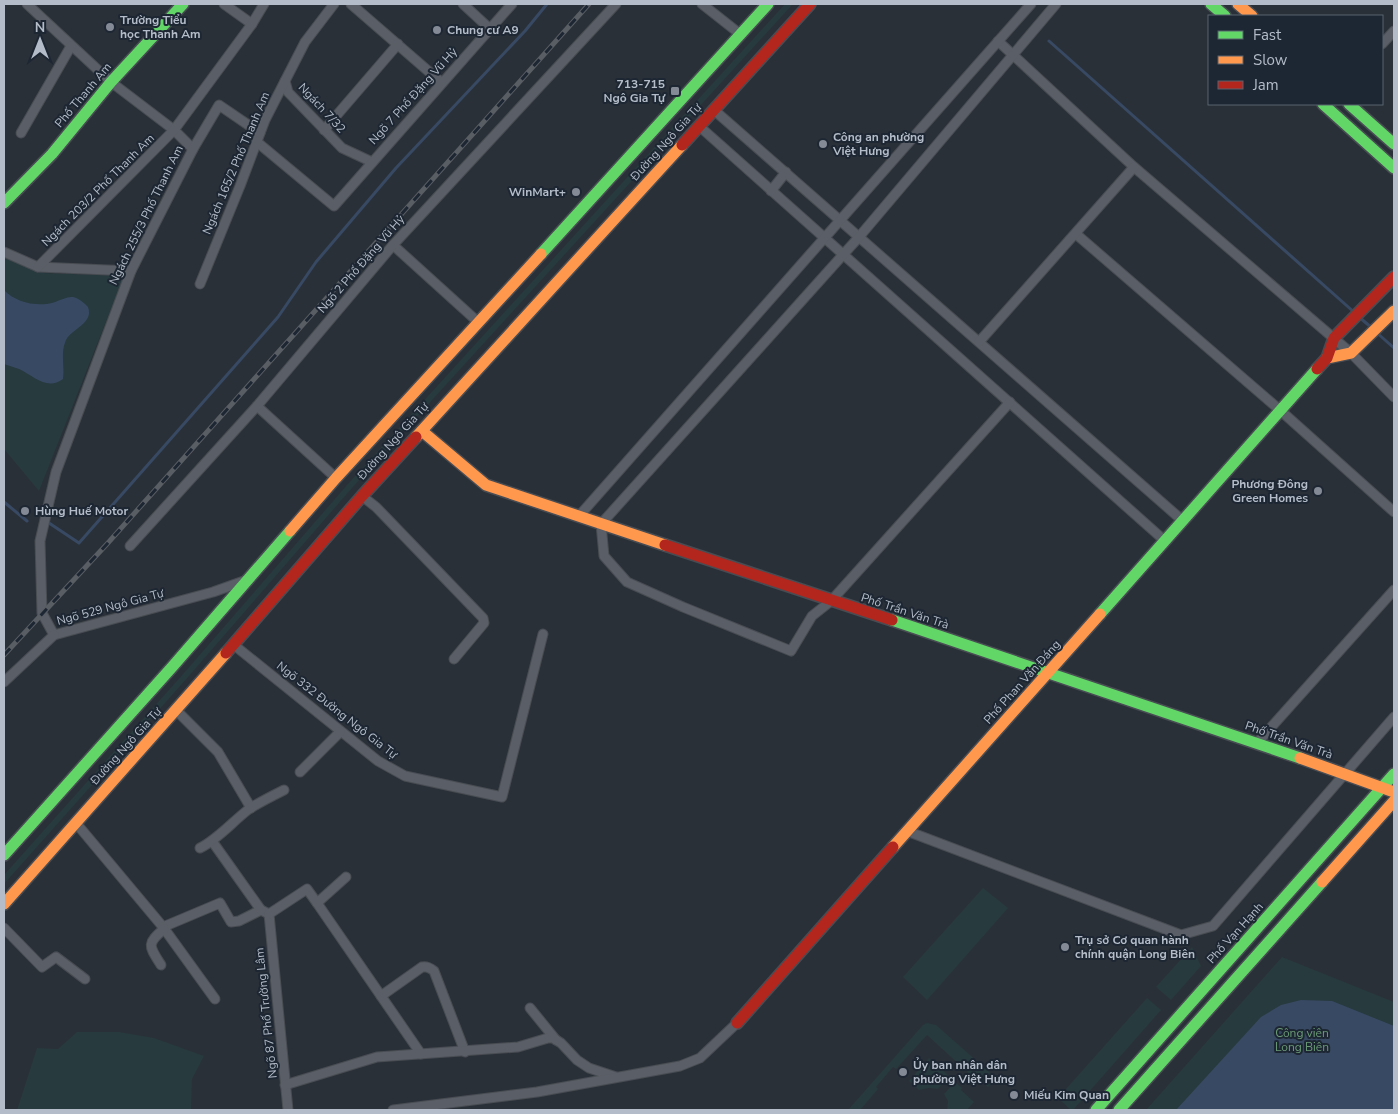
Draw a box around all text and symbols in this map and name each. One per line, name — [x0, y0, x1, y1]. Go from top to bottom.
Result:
place label: Trường Tiểu học Thanh Am — [120, 12, 201, 42]
north arrow — [15, 15, 65, 65]
legend — [1208, 15, 1383, 105]
text: N — [35, 18, 45, 37]
marker: Trường Tiểu học Thanh Am — [104, 21, 116, 33]
place label: Chung cư A9 — [447, 22, 519, 38]
marker: Chung cư A9 — [431, 24, 443, 36]
text: Fast — [1253, 25, 1282, 45]
street label: Ngõ 7 Phố Đặng Vũ Hỷ — [365, 44, 461, 148]
text: Slow — [1253, 50, 1288, 70]
street label: Phố Thanh Am — [51, 59, 115, 131]
text: Jam — [1252, 75, 1279, 95]
place label: 713-715 Ngô Gia Tự — [603, 76, 666, 106]
street label: Ngách 7/32 — [295, 80, 349, 136]
marker: 713-715 Ngô Gia Tự — [669, 85, 681, 97]
street label: Ngách 165/2 Phố Thanh Am — [199, 89, 273, 237]
street label: Đường Ngô Gia Tự — [626, 99, 706, 185]
place label: Công an phường Việt Hưng — [832, 129, 924, 159]
street label: Ngách 203/2 Phố Thanh Am — [38, 130, 158, 250]
marker: Công an phường Việt Hưng — [817, 138, 829, 150]
street label: Ngách 255/3 Phố Thanh Am — [105, 143, 187, 287]
place label: WinMart+ — [509, 184, 566, 200]
marker: WinMart+ — [570, 186, 582, 198]
street label: Ngõ 2 Phố Đặng Vũ Hỷ — [314, 211, 409, 316]
street label: Đường Ngô Gia Tự — [353, 398, 433, 484]
place label: Phương Đông Green Homes — [1231, 476, 1308, 506]
marker: Phương Đông Green Homes — [1312, 485, 1324, 497]
place label: Hùng Huế Motor — [35, 503, 128, 519]
marker: Hùng Huế Motor — [19, 505, 31, 517]
street label: Ngõ 529 Ngô Gia Tự — [55, 585, 166, 629]
street label: Phố Trần Văn Trà — [859, 589, 951, 633]
street label: Phố Phan Văn Đáng — [980, 637, 1064, 727]
street label: Ngõ 332 Đường Ngô Gia Tự — [273, 658, 402, 763]
street label: Đường Ngô Gia Tự — [86, 703, 166, 789]
street label: Phố Trần Văn Trà — [1243, 718, 1335, 762]
street label: Phố Vạn Hạnh — [1203, 899, 1267, 967]
place label: Trụ sở Cơ quan hành chính quận Long Biên — [1075, 932, 1195, 962]
marker: Trụ sở Cơ quan hành chính quận Long Biên — [1059, 941, 1071, 953]
street label: Ngõ 87 Phố Trường Lâm — [251, 947, 281, 1079]
park label: Công viên Long Biên — [1275, 1025, 1329, 1055]
place label: Ủy ban nhân dân phường Việt Hưng — [913, 1057, 1015, 1087]
marker: Ủy ban nhân dân phường Việt Hưng — [897, 1066, 909, 1078]
place label: Miếu Kim Quan — [1024, 1087, 1109, 1103]
marker: Miếu Kim Quan — [1008, 1089, 1020, 1101]

